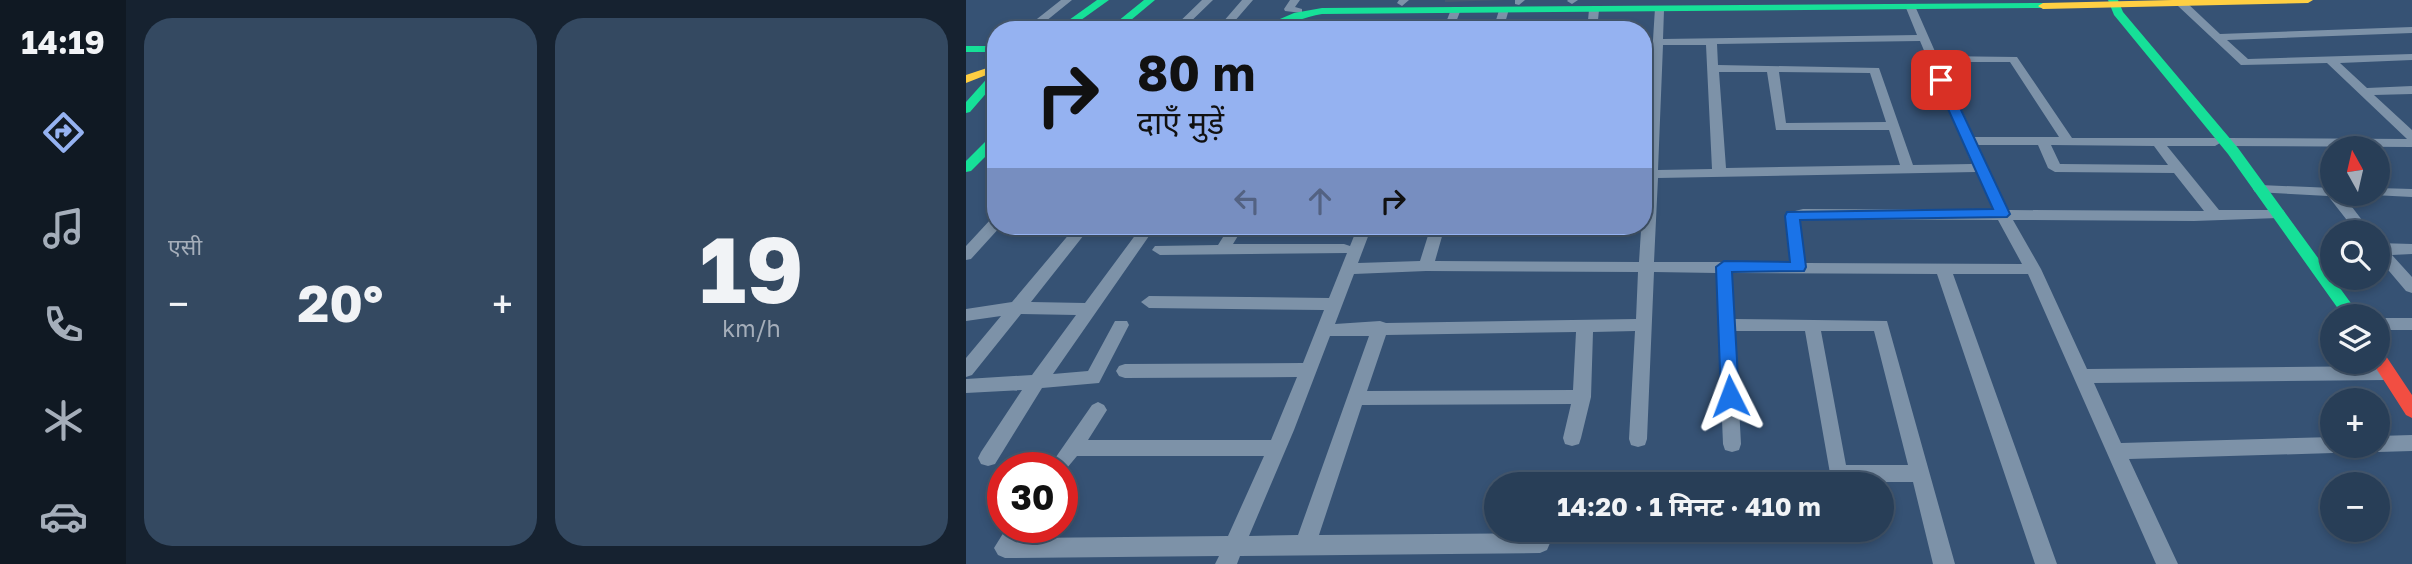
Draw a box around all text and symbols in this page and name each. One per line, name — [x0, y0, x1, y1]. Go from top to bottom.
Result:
text: 14:19 — [21, 23, 105, 61]
text: 80 m — [1137, 43, 1255, 102]
icon: right — [1022, 49, 1113, 140]
pin — [1911, 50, 1971, 110]
icon: arrive — [1922, 61, 1960, 99]
text: दाएँ मुड़ें — [1137, 103, 1224, 141]
icon: directions — [39, 108, 88, 157]
north arrow — [2320, 136, 2390, 206]
map controls — [2320, 136, 2390, 542]
icon: left — [1228, 182, 1266, 220]
icon: ahead — [1301, 182, 1339, 220]
icon: right — [1374, 182, 1412, 220]
icon: music — [39, 204, 88, 253]
text: 19 — [699, 214, 804, 323]
button: search — [2320, 220, 2390, 290]
text: एसी — [168, 232, 202, 260]
text: 20° — [298, 271, 383, 333]
text: − — [168, 281, 189, 326]
text: + — [492, 281, 513, 326]
icon: phone — [39, 300, 88, 349]
button: layers — [2320, 304, 2390, 374]
text: km/h — [722, 314, 781, 342]
position arrow — [1693, 359, 1767, 433]
button: + — [2320, 388, 2390, 458]
icon: climate — [39, 396, 88, 445]
speed limit sign: 30 — [987, 452, 1078, 543]
button: − — [2320, 472, 2390, 542]
text: 14:20 · 1 मिनट · 410 m — [1557, 491, 1821, 522]
icon: car — [39, 492, 88, 541]

